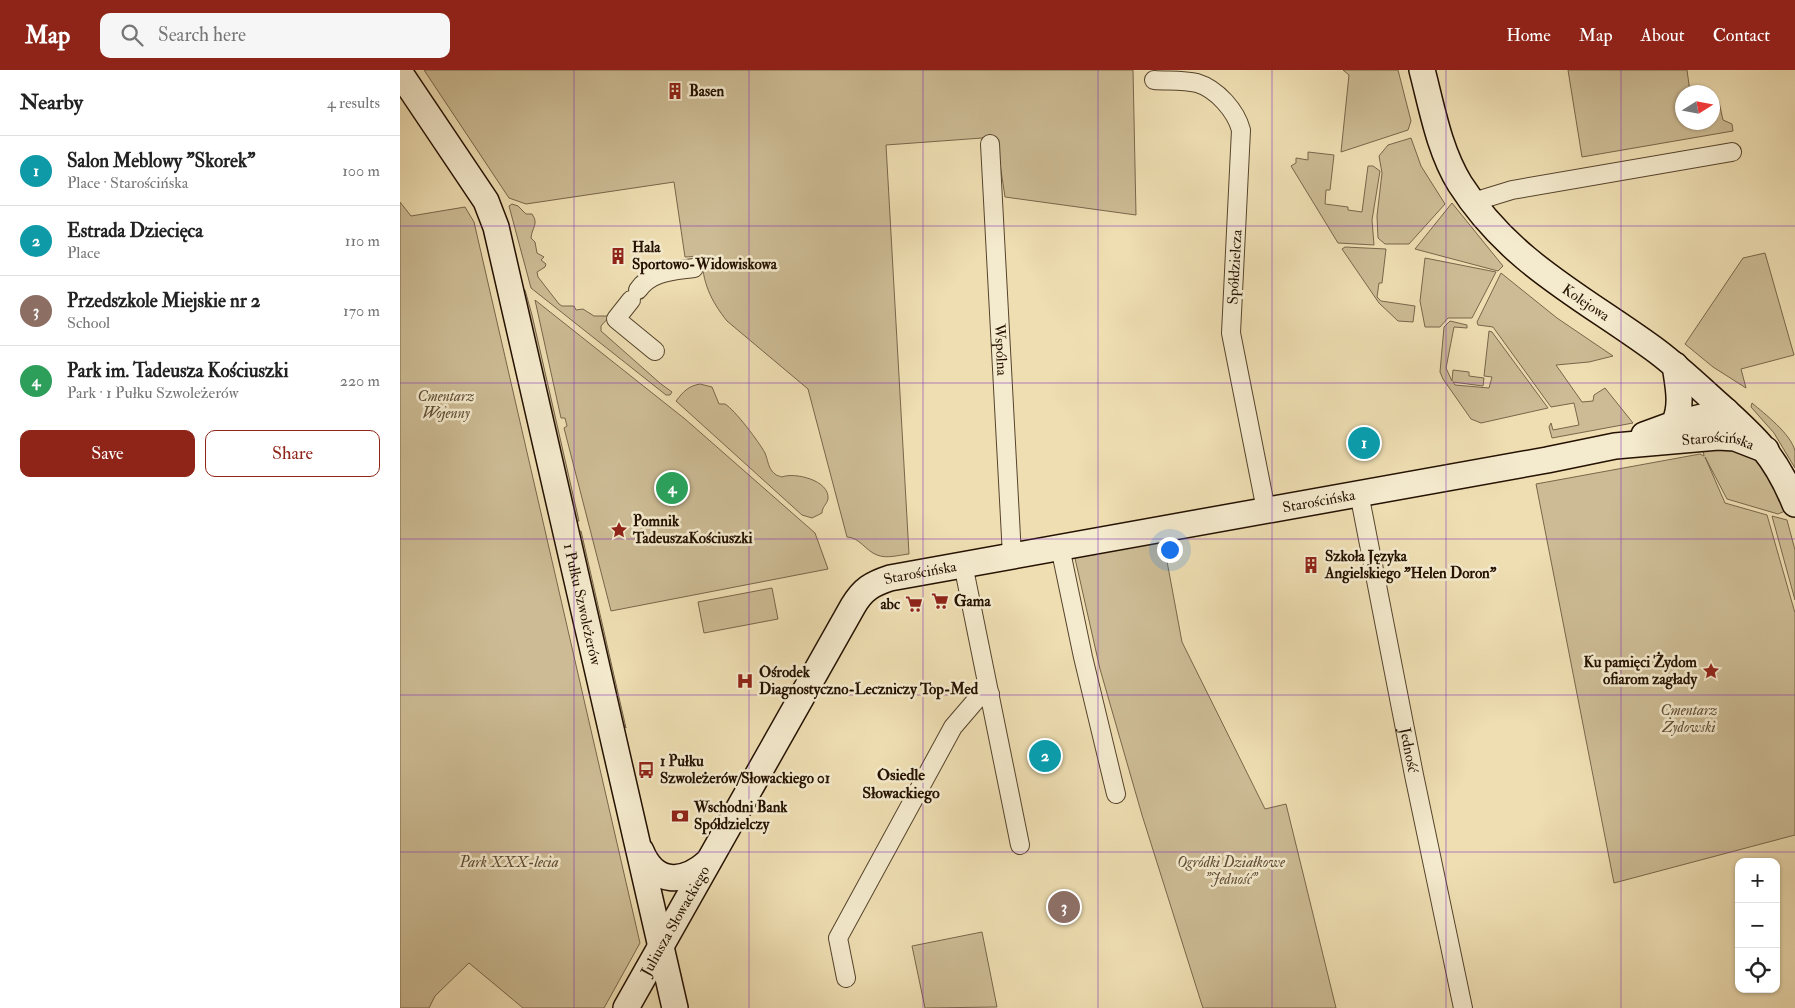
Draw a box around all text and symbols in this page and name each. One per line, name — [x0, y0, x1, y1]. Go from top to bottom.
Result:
search box — [100, 13, 450, 58]
text: Map — [25, 20, 70, 51]
icon: search — [118, 21, 146, 49]
text: Search here — [158, 23, 246, 47]
text: Home — [1506, 24, 1551, 47]
text: Map — [1579, 24, 1613, 47]
text: About — [1641, 24, 1685, 47]
text: Contact — [1713, 24, 1770, 47]
building icon: Basen — [665, 81, 685, 101]
place label: Basen — [689, 82, 724, 101]
north arrow — [1675, 85, 1720, 130]
text: Nearby — [20, 89, 83, 116]
text: 4 results — [327, 93, 380, 113]
text: Salon Meblowy "Skorek" — [67, 149, 255, 173]
text: 1 — [33, 161, 39, 181]
text: 100 m — [342, 161, 380, 181]
text: Place · Starościńska — [67, 173, 188, 193]
text: Estrada Dziecięca — [67, 219, 203, 243]
street label: Spółdzielcza — [1224, 228, 1247, 305]
text: 2 — [32, 231, 40, 251]
text: 110 m — [345, 231, 380, 251]
place label: Hala Sportowo-Widowiskowa — [632, 238, 778, 275]
text: Place — [67, 243, 100, 263]
building icon: Hala Sportowo-Widowiskowa — [608, 246, 628, 266]
street label: Kolejowa — [1559, 280, 1614, 326]
text: Przedszkole Miejskie nr 2 — [67, 289, 261, 313]
text: 3 — [33, 301, 39, 321]
text: 170 m — [343, 301, 380, 321]
text: School — [67, 313, 110, 333]
street label: Wspólna — [990, 322, 1012, 377]
text: Park im. Tadeusza Kościuszki — [67, 359, 288, 383]
text: 4 — [32, 371, 40, 391]
text: 220 m — [340, 371, 380, 391]
text: Park · 1 Pułku Szwoleżerów — [67, 383, 239, 403]
park label: Cmentarz Wojenny — [418, 387, 475, 423]
pin: 1 — [1348, 424, 1380, 462]
street label: Starościńska — [1681, 427, 1758, 454]
button: Save — [20, 430, 195, 477]
button: Share — [205, 430, 380, 477]
pin: 4 — [656, 469, 688, 507]
street label: Starościńska — [1281, 485, 1357, 517]
place label: Pomnik TadeuszaKościuszki — [632, 512, 753, 548]
place icon: Pomnik TadeuszaKościuszki — [609, 520, 629, 540]
your location — [1157, 537, 1183, 563]
street label: 1 Pułku Szwoleżerów — [559, 541, 606, 668]
place label: Szkoła Języka Angielskiego "Helen Doron" — [1324, 547, 1497, 584]
building icon: Szkoła Języka Angielskiego "Helen Doron" — [1301, 555, 1321, 575]
street label: Starościńska — [881, 557, 959, 589]
supermarket icon: Gama — [930, 591, 950, 611]
place label: Gama — [954, 592, 991, 611]
supermarket icon: abc — [904, 594, 924, 614]
place label: abc — [880, 595, 901, 614]
place label: Ku pamięci Żydom ofiarom zagłady — [1583, 651, 1698, 690]
place icon: Ku pamięci Żydom ofiarom zagłady — [1701, 661, 1721, 681]
place label: Ośrodek Diagnostyczno-Leczniczy Top-Med — [759, 663, 979, 700]
hospital icon: Ośrodek Diagnostyczno-Leczniczy Top-Med — [735, 671, 755, 691]
park label: Cmentarz Żydowski — [1661, 701, 1718, 737]
street label: Jedność — [1394, 725, 1423, 775]
pin: 2 — [1029, 737, 1061, 775]
place label: 1 Pułku Szwoleżerów/Słowackiego 01 — [660, 752, 830, 789]
bus stop icon: 1 Pułku Szwoleżerów/Słowackiego 01 — [636, 760, 656, 780]
district label: Osiedle Słowackiego — [862, 765, 940, 804]
place label: Wschodni Bank Spółdzielczy — [693, 798, 788, 835]
bank icon: Wschodni Bank Spółdzielczy — [670, 806, 690, 826]
park label: Park XXX-lecia — [458, 853, 559, 872]
park label: Ogródki Działkowe "Jedność" — [1177, 853, 1286, 889]
map controls — [1735, 858, 1780, 993]
button: + — [1735, 858, 1780, 903]
street label: Juliusza Słowackiego — [636, 862, 714, 981]
pin: 3 — [1048, 888, 1080, 926]
button: − — [1735, 903, 1780, 948]
button: locate — [1735, 948, 1780, 993]

